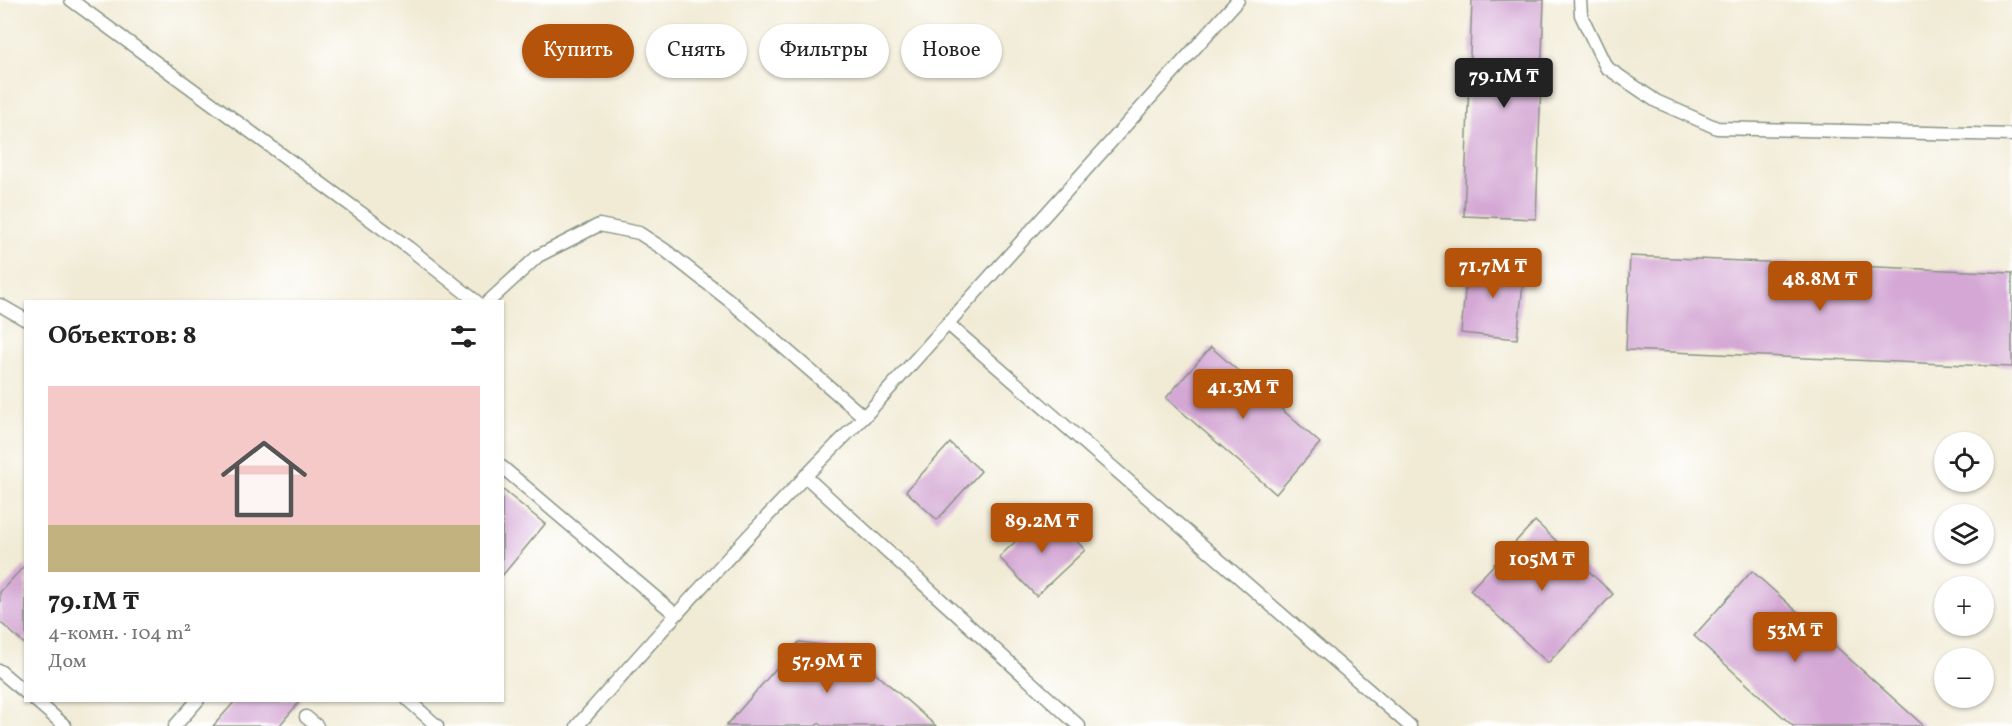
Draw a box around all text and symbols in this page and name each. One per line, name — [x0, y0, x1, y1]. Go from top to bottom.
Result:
chip: Купить — [522, 24, 634, 78]
chip: Снять — [646, 24, 747, 78]
chip: Фильтры — [759, 24, 889, 78]
chip: Новое — [901, 24, 1002, 78]
pin: 79.1M ₸ — [1449, 58, 1559, 109]
text: 79.1M ₸ — [1469, 63, 1539, 91]
pin: 71.7M ₸ — [1438, 248, 1548, 299]
text: 71.7M ₸ — [1459, 253, 1527, 281]
pin: 48.8M ₸ — [1765, 261, 1875, 312]
text: 48.8M ₸ — [1782, 266, 1858, 294]
text: Объектов: 8 — [48, 318, 197, 354]
icon: filters — [447, 320, 480, 353]
pin: 41.3M ₸ — [1188, 369, 1298, 420]
text: 41.3M ₸ — [1207, 374, 1279, 402]
icon: home — [210, 425, 318, 533]
map controls — [1934, 432, 1994, 708]
button: locate — [1934, 432, 1994, 492]
pin: 89.2M ₸ — [987, 503, 1097, 554]
button: layers — [1934, 504, 1994, 564]
text: 89.2M ₸ — [1005, 508, 1079, 536]
pin: 105M ₸ — [1493, 541, 1591, 592]
text: 105M ₸ — [1509, 546, 1575, 574]
button: + — [1934, 576, 1994, 636]
text: 79.1M ₸ — [48, 584, 139, 620]
pin: 53M ₸ — [1753, 612, 1837, 663]
text: 53M ₸ — [1767, 617, 1823, 645]
text: 4-комн. · 104 m² — [48, 620, 191, 648]
pin: 57.9M ₸ — [772, 643, 882, 694]
text: Дом — [48, 648, 87, 676]
text: 57.9M ₸ — [792, 648, 862, 676]
button: − — [1934, 648, 1994, 708]

